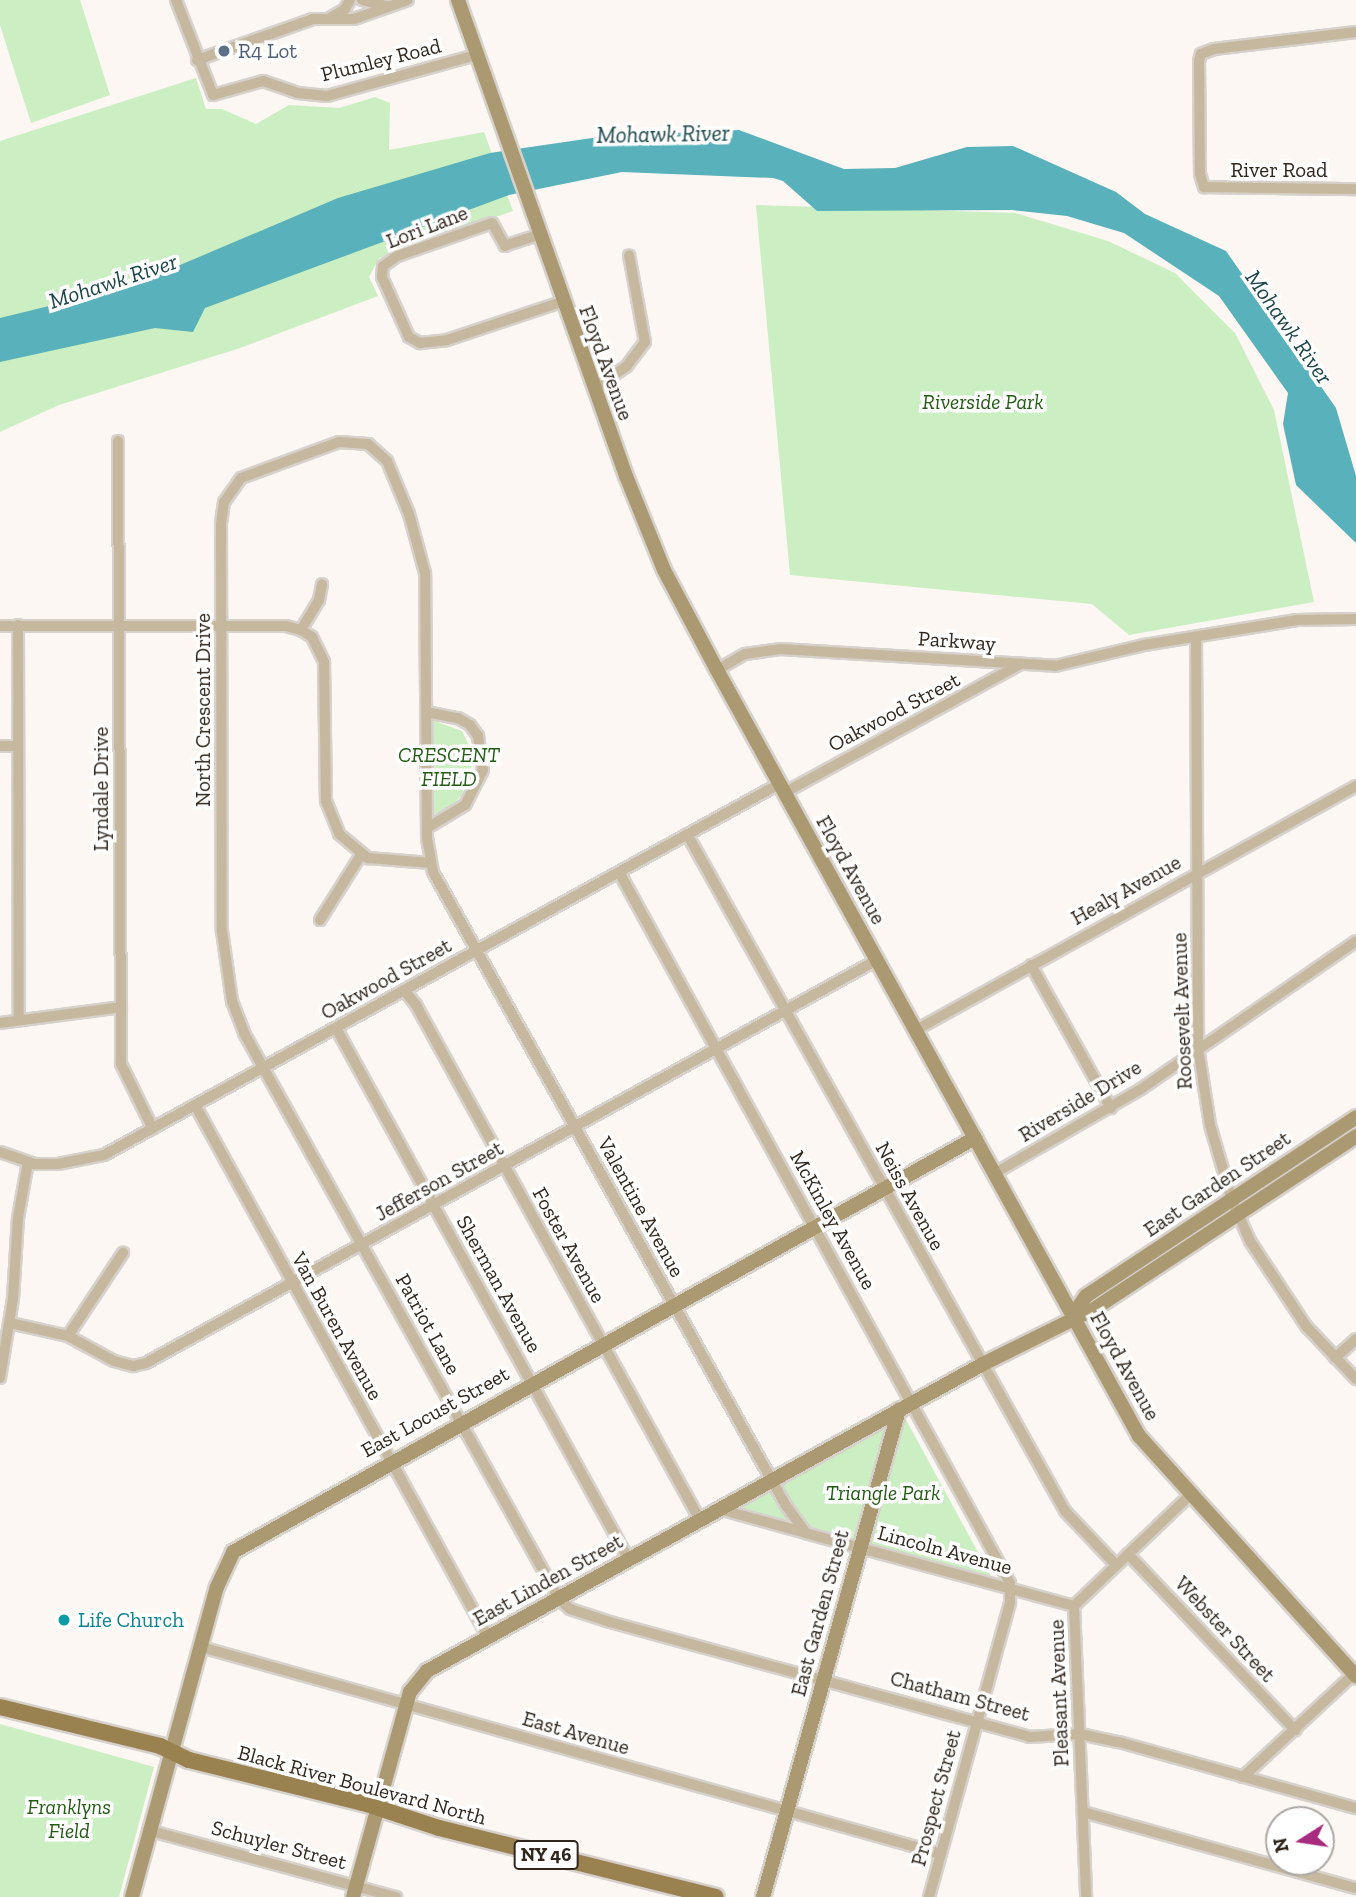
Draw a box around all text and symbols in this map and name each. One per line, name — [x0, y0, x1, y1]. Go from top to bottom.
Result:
street label: Plumley Road — [318, 33, 444, 87]
place label: R4 Lot — [238, 38, 297, 64]
marker: R4 Lot — [216, 43, 232, 59]
water label: Mohawk River — [596, 119, 730, 149]
street label: River Road — [1230, 157, 1328, 183]
street label: Lori Lane — [383, 200, 471, 254]
water label: Mohawk River — [45, 247, 181, 315]
water label: Mohawk River — [1239, 264, 1339, 390]
street label: Floyd Avenue — [573, 302, 639, 424]
park label: Riverside Park — [922, 389, 1044, 415]
street label: North Crescent Drive — [190, 613, 216, 807]
street label: Parkway — [917, 626, 997, 656]
street label: Oakwood Street — [824, 667, 964, 757]
street label: Lyndale Drive — [88, 727, 114, 851]
park label: CRESCENT FIELD — [398, 742, 500, 792]
street label: Floyd Avenue — [811, 811, 891, 929]
street label: Healy Avenue — [1066, 849, 1186, 931]
street label: Roosevelt Avenue — [1167, 932, 1197, 1090]
street label: Oakwood Street — [316, 933, 456, 1025]
street label: Riverside Drive — [1014, 1055, 1146, 1147]
street label: East Garden Street — [1139, 1126, 1295, 1242]
street label: Valentine Avenue — [592, 1132, 690, 1282]
street label: Jefferson Street — [371, 1135, 507, 1227]
street label: Neiss Avenue — [870, 1137, 950, 1255]
street label: McKinley Avenue — [784, 1146, 882, 1294]
street label: Foster Avenue — [527, 1182, 611, 1308]
street label: Sherman Avenue — [451, 1211, 547, 1357]
street label: Van Buren Avenue — [286, 1247, 388, 1405]
street label: Patriot Lane — [390, 1269, 466, 1379]
street label: Floyd Avenue — [1085, 1307, 1165, 1425]
street label: East Locust Street — [357, 1361, 513, 1463]
park label: Triangle Park — [826, 1480, 940, 1506]
street label: Lincoln Avenue — [875, 1520, 1015, 1580]
street label: East Garden Street — [786, 1527, 854, 1699]
street label: East Linden Street — [469, 1528, 627, 1632]
street label: Webster Street — [1170, 1571, 1280, 1687]
place label: Life Church — [78, 1607, 184, 1633]
marker: Life Church — [56, 1612, 72, 1628]
street label: Pleasant Avenue — [1044, 1619, 1074, 1767]
street label: Chatham Street — [887, 1665, 1033, 1727]
street label: East Avenue — [519, 1706, 633, 1760]
street label: Prospect Street — [906, 1727, 966, 1869]
street label: Black River Boulevard North — [235, 1740, 489, 1830]
park label: Franklyns Field — [27, 1794, 111, 1844]
north arrow — [1265, 1806, 1335, 1876]
street label: Schuyler Street — [209, 1815, 349, 1875]
text: N — [1268, 1836, 1294, 1855]
road number: NY 46 — [513, 1840, 579, 1870]

